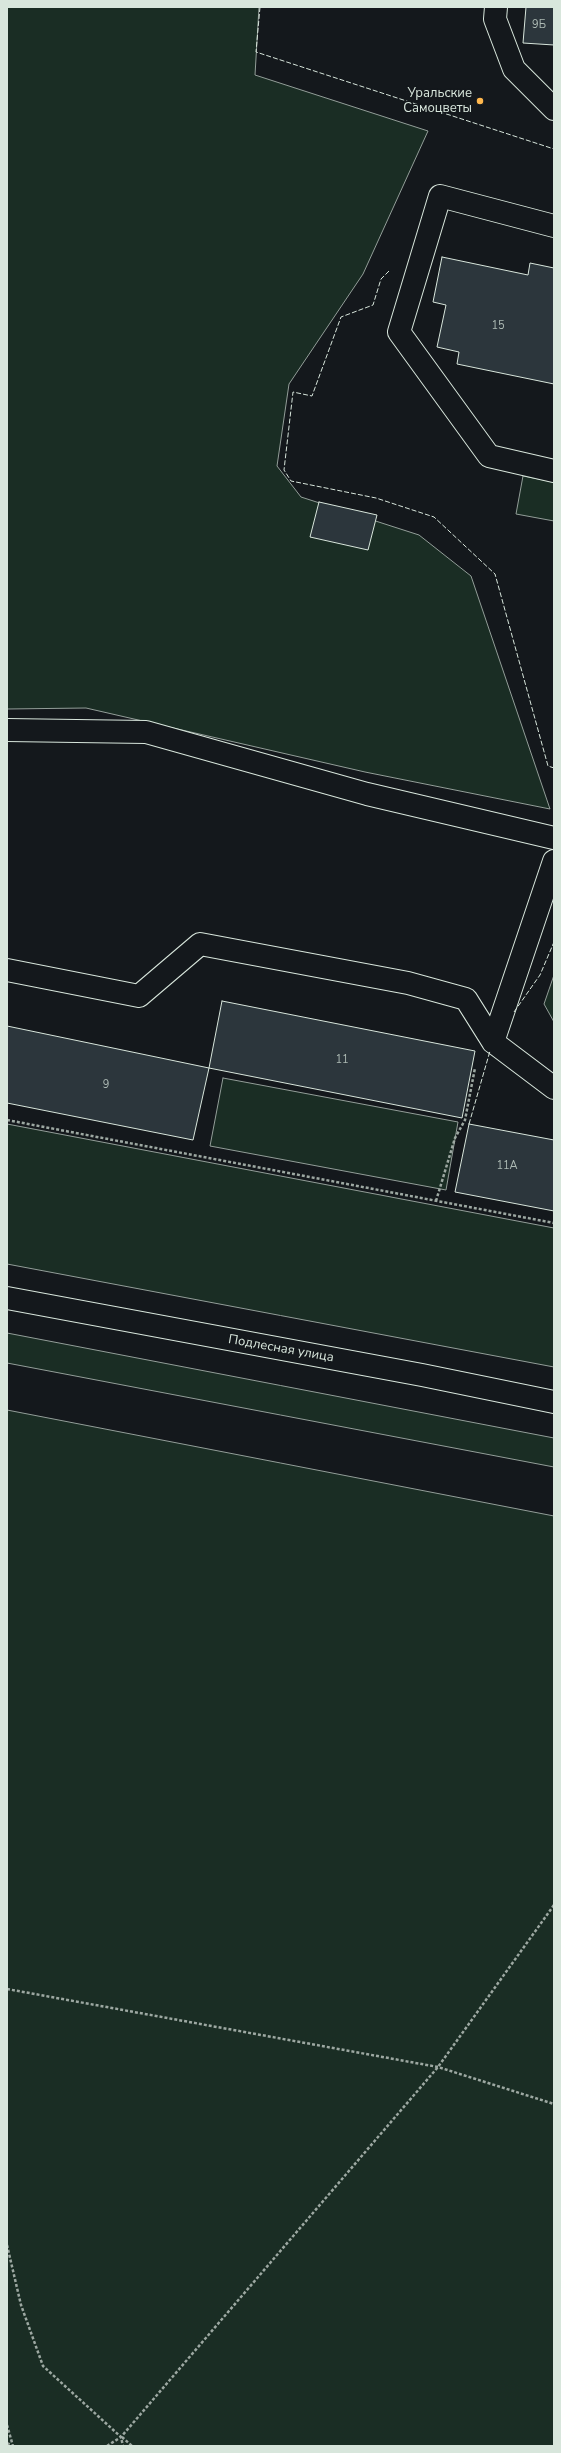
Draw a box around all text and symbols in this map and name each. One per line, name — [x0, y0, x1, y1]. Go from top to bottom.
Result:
house number: 9Б — [532, 18, 546, 32]
place label: Уральские Самоцветы — [403, 86, 472, 117]
marker: Уральские Самоцветы — [475, 96, 485, 106]
house number: 15 — [491, 319, 505, 333]
house number: 11 — [335, 1053, 349, 1067]
house number: 9 — [103, 1078, 109, 1092]
house number: 11А — [496, 1159, 518, 1173]
street label: Подлесная улица — [227, 1332, 335, 1366]

